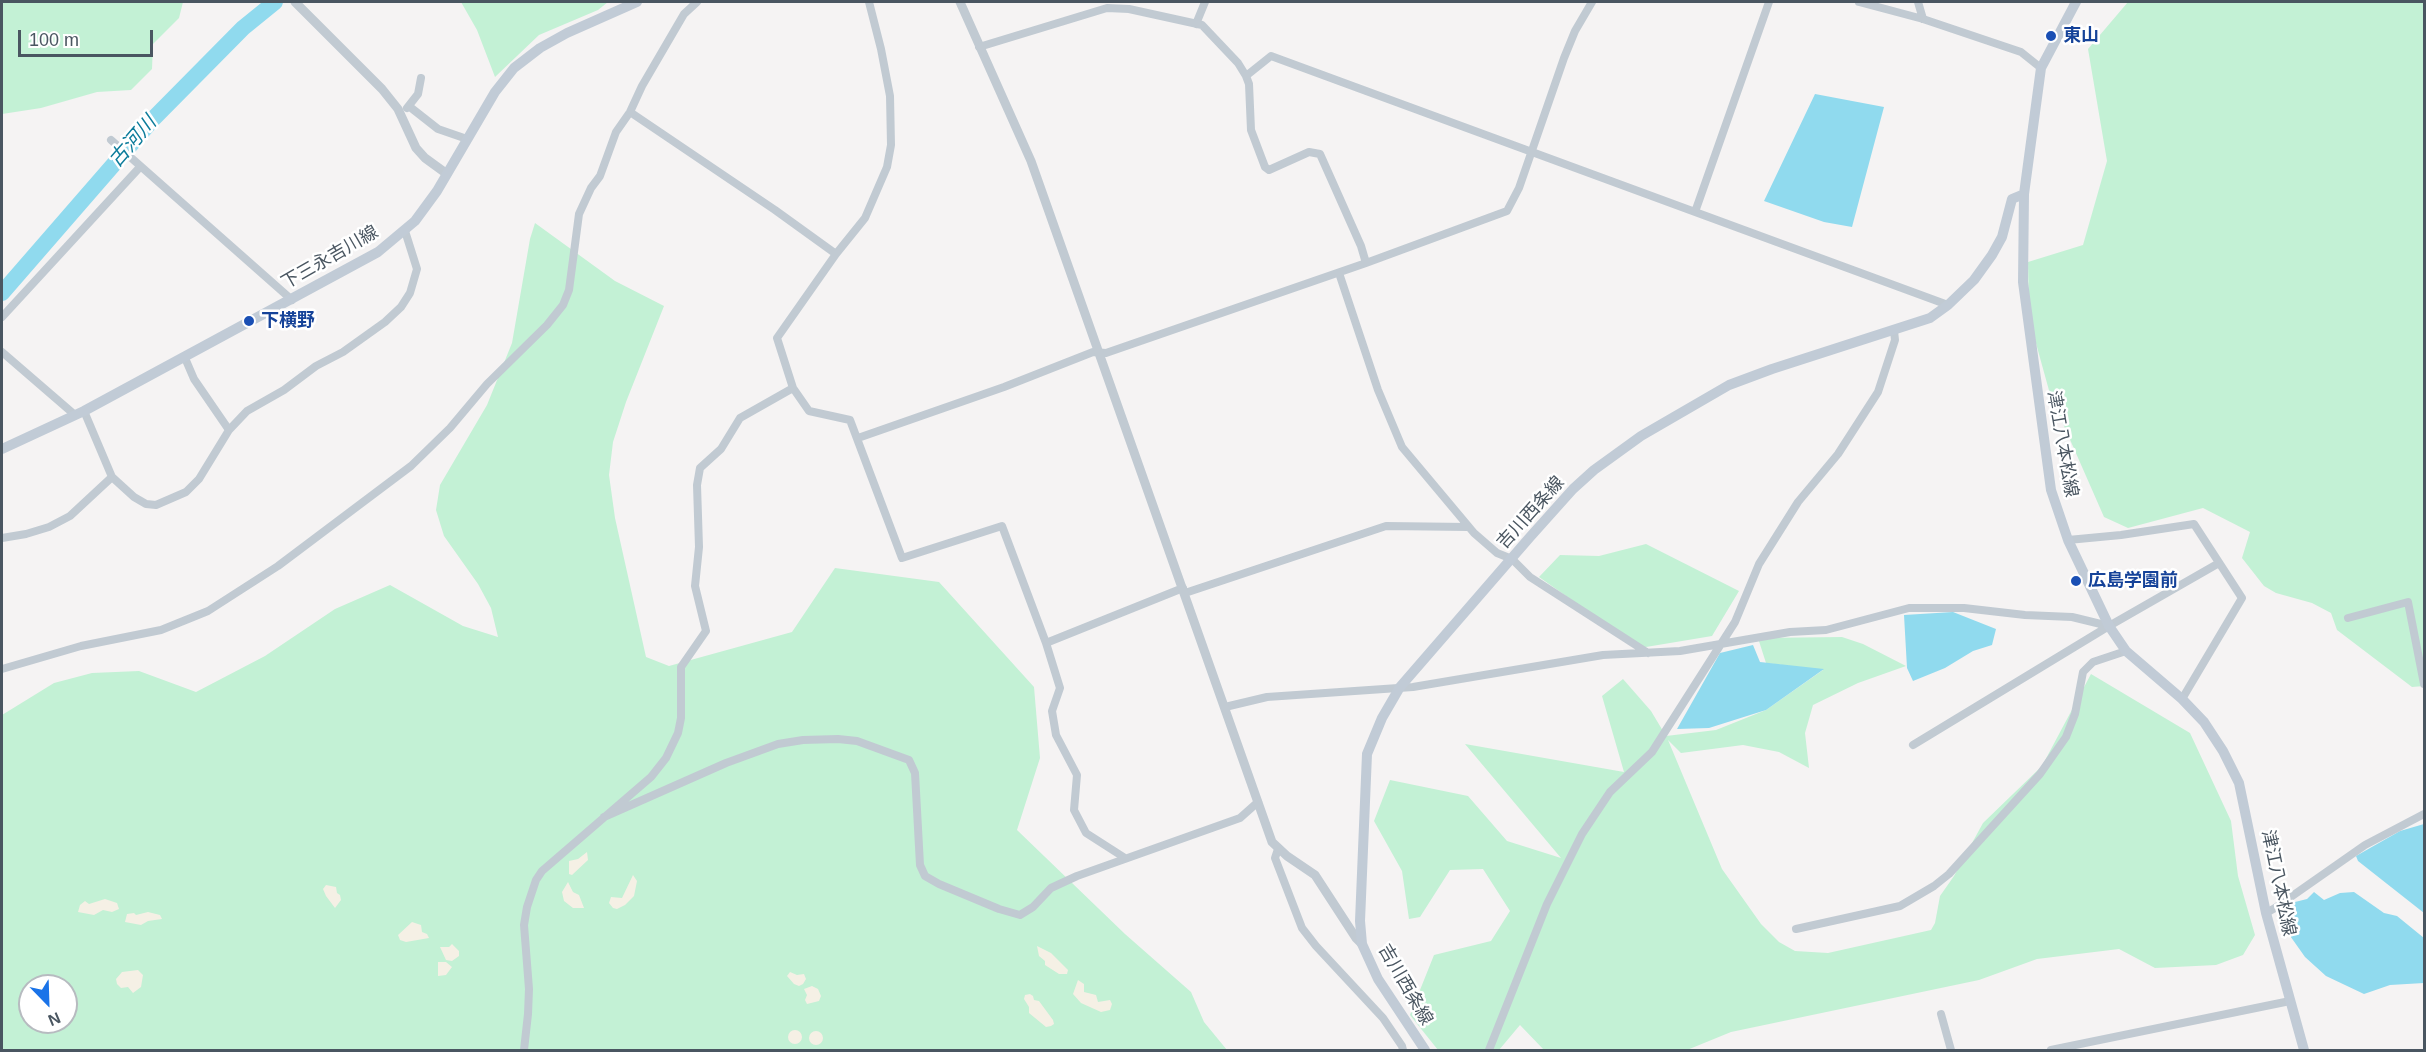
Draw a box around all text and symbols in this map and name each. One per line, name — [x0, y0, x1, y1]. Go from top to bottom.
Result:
scale bar — [21, 18, 156, 56]
place label: 東山 — [2063, 25, 2099, 47]
marker: 東山 — [2044, 29, 2058, 43]
text: 100 m — [29, 30, 79, 50]
water label: 古河川 — [104, 111, 162, 173]
street label: 下三永吉川線 — [278, 222, 382, 294]
place label: 下横野 — [261, 310, 315, 332]
marker: 下横野 — [242, 314, 256, 328]
street label: 津江八本松線 — [2042, 389, 2082, 499]
street label: 吉川西条線 — [1493, 472, 1569, 554]
place label: 広島学園前 — [2088, 570, 2178, 592]
marker: 広島学園前 — [2069, 574, 2083, 588]
street label: 津江八本松線 — [2256, 828, 2300, 938]
street label: 吉川西条線 — [1373, 941, 1437, 1029]
north arrow — [18, 974, 78, 1034]
text: N — [46, 1009, 63, 1029]

